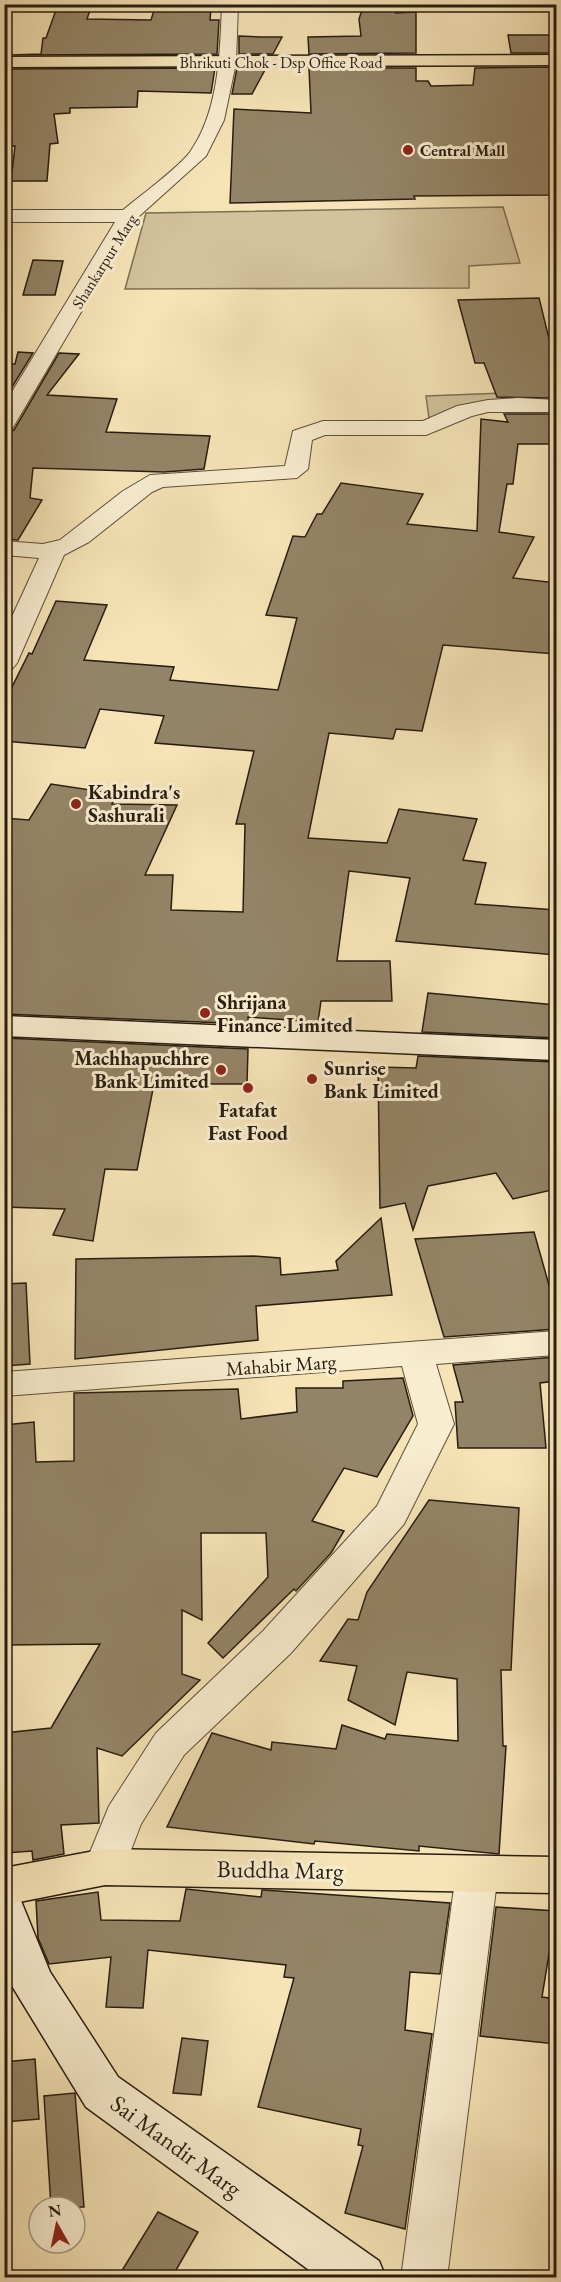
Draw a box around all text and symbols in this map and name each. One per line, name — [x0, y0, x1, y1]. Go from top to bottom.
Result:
street label: Bhrikuti Chok - Dsp Office Road — [179, 52, 383, 73]
place label: Central Mall — [420, 140, 506, 161]
marker: Central Mall — [401, 143, 415, 157]
street label: Shankarpur Marg — [67, 209, 142, 313]
place label: Kabindra's Sashurali — [88, 779, 180, 828]
marker: Kabindra's Sashurali — [69, 797, 83, 811]
place label: Shrijana Finance Limited — [217, 989, 353, 1038]
marker: Shrijana Finance Limited — [198, 1006, 212, 1020]
place label: Machhapuchhre Bank Limited — [74, 1045, 209, 1094]
place label: Sunrise Bank Limited — [324, 1055, 439, 1104]
marker: Machhapuchhre Bank Limited — [214, 1063, 228, 1077]
marker: Sunrise Bank Limited — [305, 1072, 319, 1086]
marker: Fatafat Fast Food — [241, 1081, 255, 1095]
place label: Fatafat Fast Food — [208, 1097, 288, 1146]
street label: Mahabir Marg — [225, 1348, 337, 1382]
street label: Buddha Marg — [216, 1853, 344, 1886]
street label: Sai Mandir Marg — [105, 2088, 248, 2204]
north arrow — [27, 2195, 87, 2255]
text: N — [47, 2199, 63, 2222]

